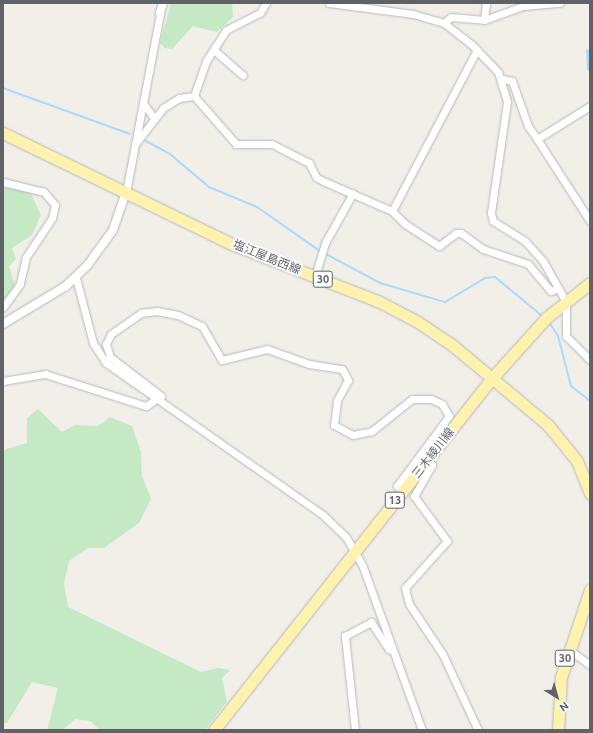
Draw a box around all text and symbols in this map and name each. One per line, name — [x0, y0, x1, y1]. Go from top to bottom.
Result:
street label: 塩江屋島西線 — [231, 237, 303, 277]
road number: 30 — [312, 270, 334, 288]
street label: 三木綾川線 — [409, 425, 457, 481]
road number: 13 — [384, 491, 406, 509]
road number: 30 — [554, 649, 576, 667]
north arrow — [537, 677, 577, 717]
text: N — [557, 699, 571, 714]

